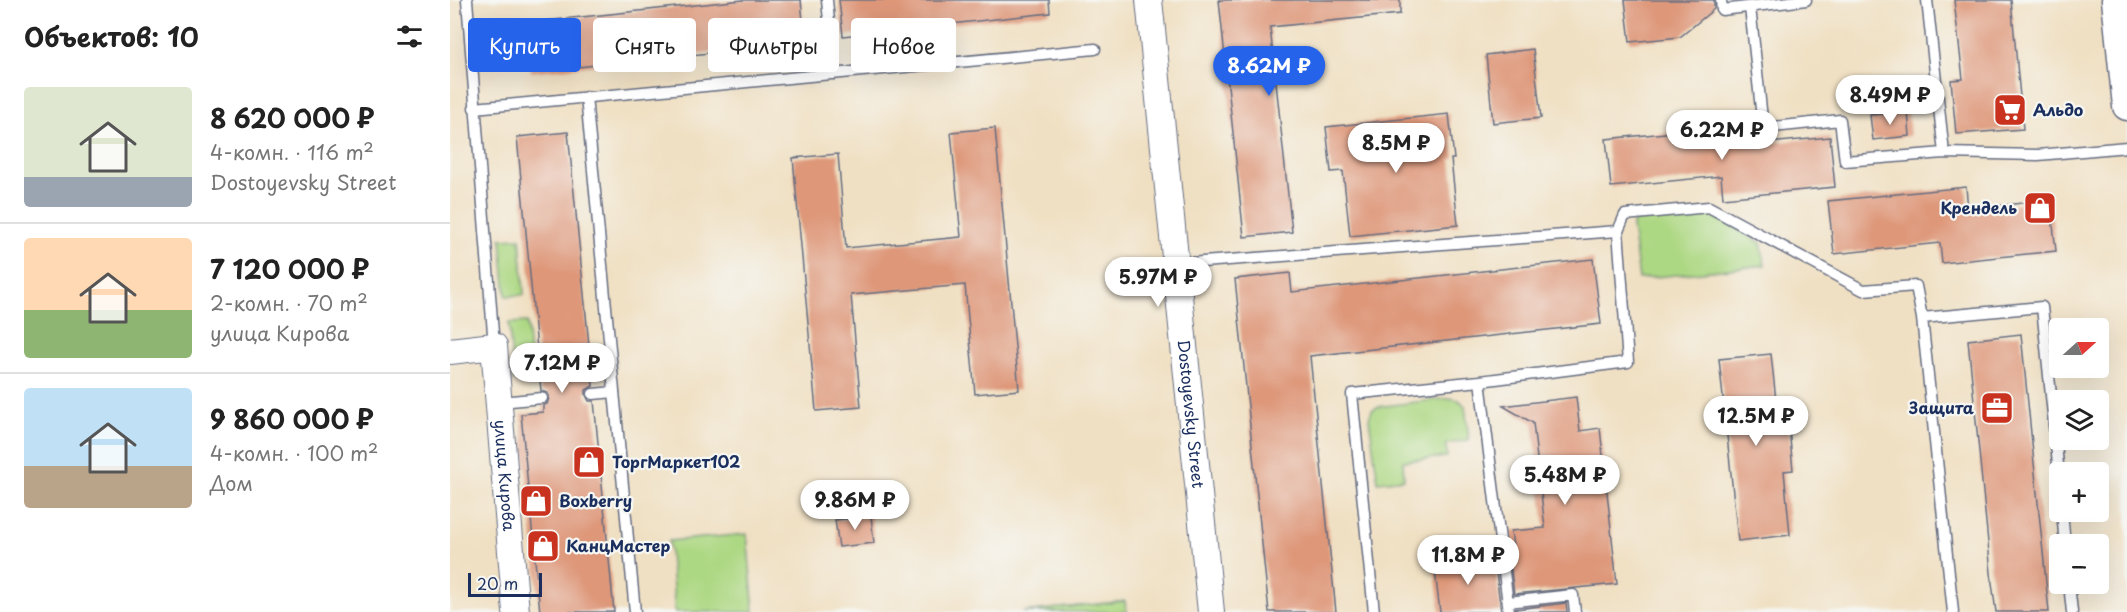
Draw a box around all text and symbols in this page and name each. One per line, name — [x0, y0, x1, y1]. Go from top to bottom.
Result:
text: Объектов: 10 — [24, 17, 199, 56]
chip: Купить — [468, 18, 581, 72]
chip: Снять — [593, 18, 696, 72]
chip: Фильтры — [708, 18, 839, 72]
chip: Новое — [851, 18, 956, 72]
icon: filters — [393, 20, 426, 53]
pin: 8.62M ₽ — [1214, 46, 1324, 97]
text: 8.62M ₽ — [1227, 50, 1311, 80]
pin: 8.49M ₽ — [1835, 75, 1945, 126]
text: 8.49M ₽ — [1850, 79, 1930, 109]
supermarket icon: Альдо — [1992, 92, 2028, 128]
place label: Альдо — [2033, 97, 2084, 121]
text: 8 620 000 ₽ — [210, 98, 375, 137]
pin: 6.22M ₽ — [1667, 110, 1777, 161]
icon: home — [72, 111, 144, 183]
text: 6.22M ₽ — [1680, 114, 1764, 144]
pin: 8.5M ₽ — [1347, 123, 1445, 174]
text: 8.5M ₽ — [1362, 127, 1430, 157]
text: 4-комн. · 116 m² — [210, 137, 374, 167]
text: Dostoyevsky Street — [210, 167, 397, 197]
shop icon: Крендель — [2022, 190, 2058, 226]
place label: Крендель — [1941, 195, 2017, 219]
text: 7 120 000 ₽ — [210, 249, 369, 288]
pin: 5.97M ₽ — [1103, 257, 1213, 308]
text: 5.97M ₽ — [1119, 261, 1197, 291]
icon: home — [72, 262, 144, 334]
text: 2-комн. · 70 m² — [210, 288, 368, 318]
text: улица Кирова — [210, 318, 349, 348]
north arrow — [2049, 318, 2109, 378]
map controls — [2049, 318, 2109, 594]
street label: Dostoyevsky Street — [1172, 338, 1211, 490]
pin: 7.12M ₽ — [507, 343, 617, 394]
text: 7.12M ₽ — [524, 347, 600, 377]
office icon: Защита — [1979, 390, 2015, 426]
button: layers — [2049, 390, 2109, 450]
place label: Защита — [1908, 395, 1974, 419]
pin: 12.5M ₽ — [1701, 396, 1811, 447]
text: 9 860 000 ₽ — [210, 399, 374, 438]
text: 12.5M ₽ — [1717, 400, 1795, 430]
icon: home — [72, 412, 144, 484]
street label: улица Кирова — [489, 419, 522, 532]
text: 4-комн. · 100 m² — [210, 438, 378, 468]
shop icon: ТоргМаркет102 — [571, 444, 607, 480]
place label: ТоргМаркет102 — [612, 449, 740, 473]
pin: 5.48M ₽ — [1510, 455, 1620, 506]
text: 5.48M ₽ — [1524, 459, 1606, 489]
button: + — [2049, 462, 2109, 522]
text: Дом — [210, 468, 253, 498]
pin: 9.86M ₽ — [800, 480, 910, 531]
shop icon: Boxberry — [518, 483, 554, 519]
text: 9.86M ₽ — [814, 484, 896, 514]
place label: Boxberry — [559, 488, 632, 512]
shop icon: КанцМастер — [525, 528, 561, 564]
place label: КанцМастер — [566, 533, 670, 557]
button: − — [2049, 534, 2109, 594]
pin: 11.8M ₽ — [1413, 535, 1523, 586]
text: 11.8M ₽ — [1431, 539, 1505, 569]
scale bar — [468, 570, 542, 598]
text: 20 m — [477, 571, 518, 595]

